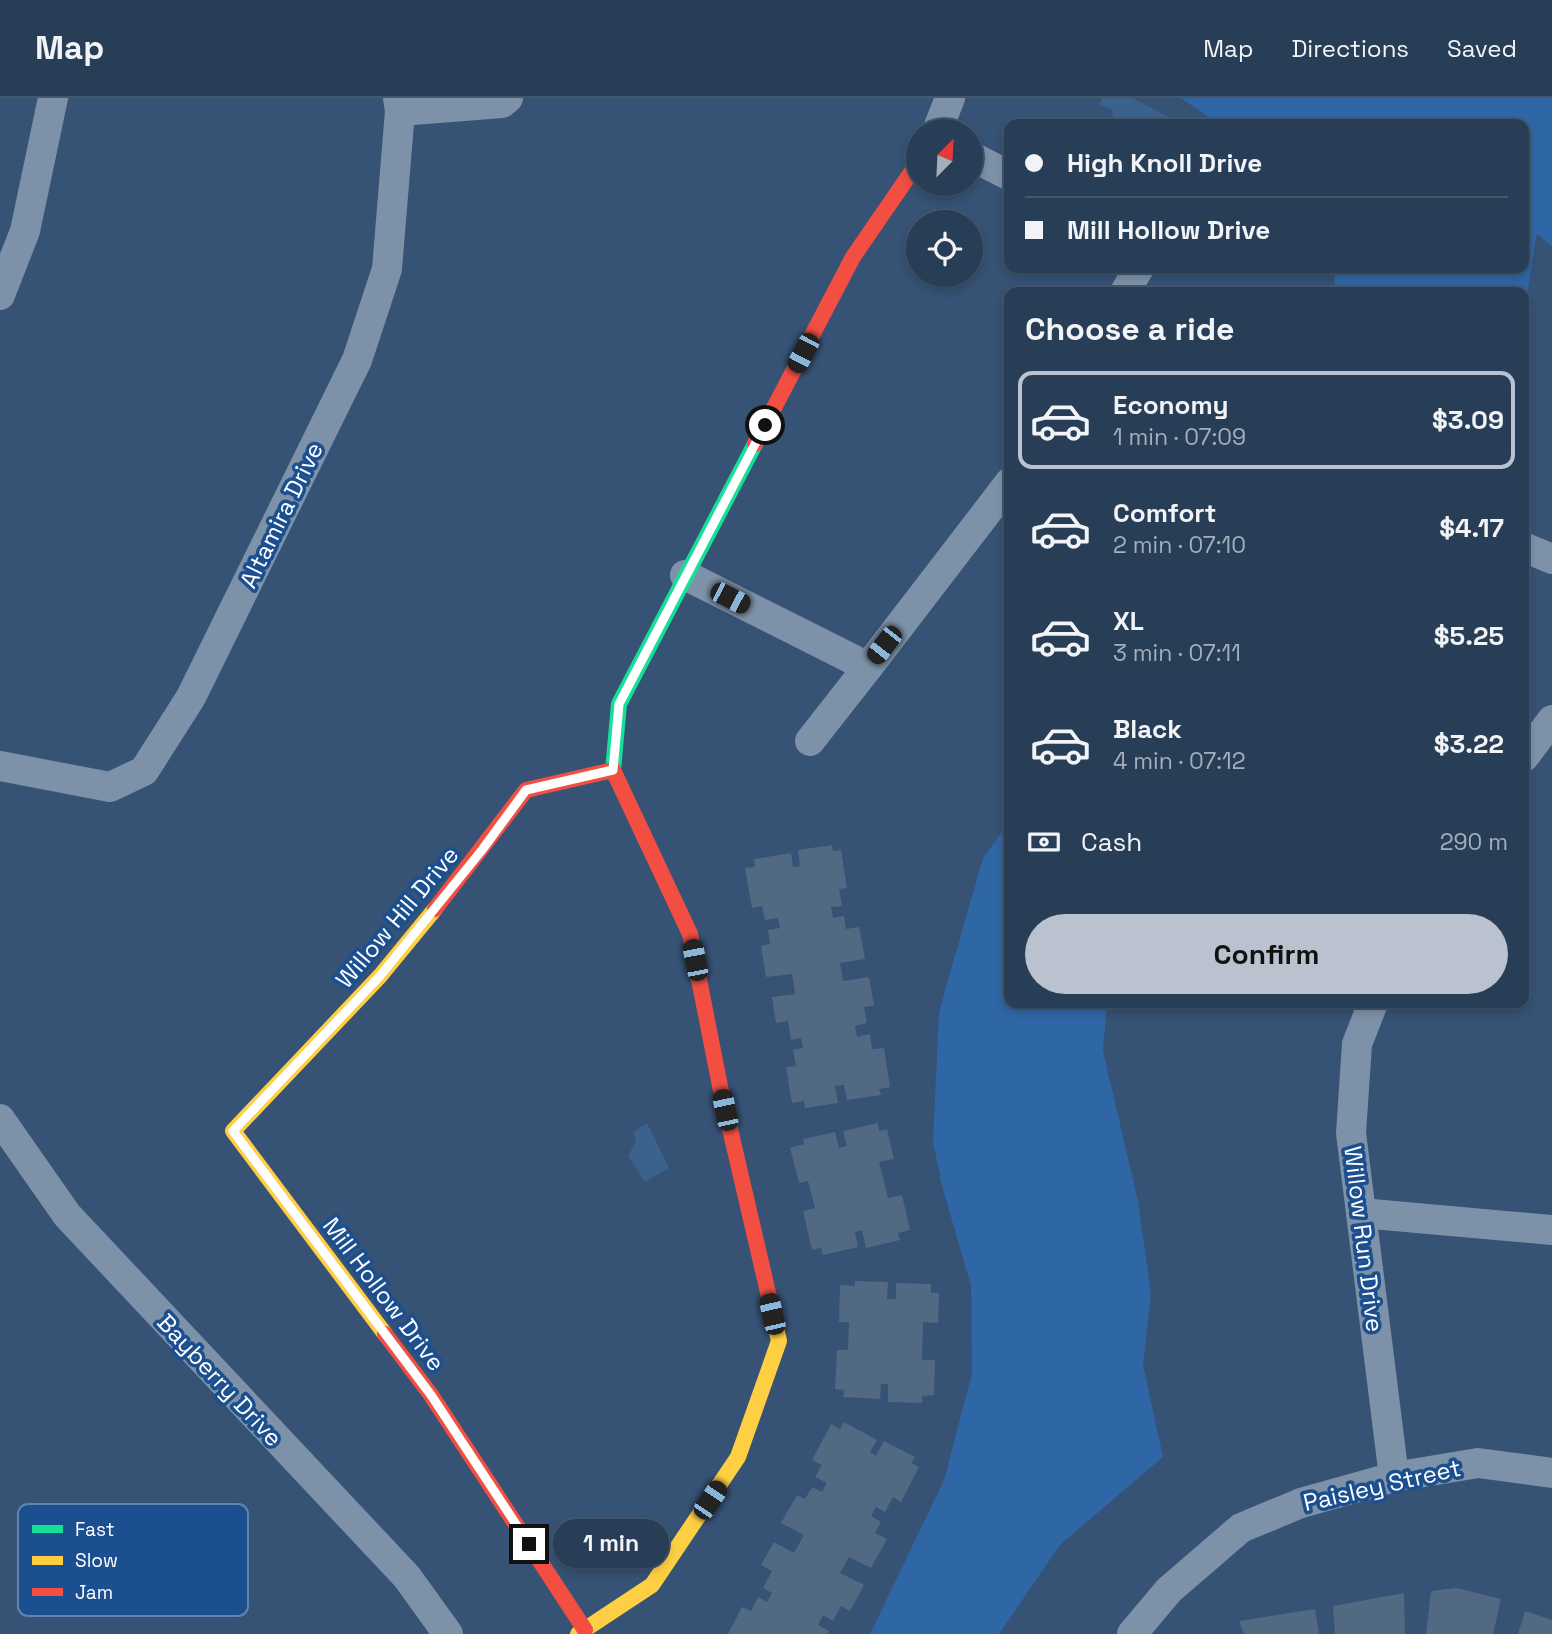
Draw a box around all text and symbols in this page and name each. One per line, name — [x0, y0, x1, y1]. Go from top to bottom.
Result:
text: Map — [35, 27, 104, 69]
text: Map — [1203, 33, 1253, 64]
text: Directions — [1291, 33, 1409, 64]
text: Saved — [1447, 33, 1517, 64]
north arrow — [906, 119, 984, 196]
map controls — [906, 119, 983, 287]
text: High Knoll Drive — [1067, 146, 1262, 180]
button: locate — [906, 210, 983, 287]
text: Mill Hollow Drive — [1067, 213, 1270, 247]
text: Choose a ride — [1025, 309, 1235, 349]
car — [784, 330, 823, 376]
text: Economy — [1113, 388, 1229, 422]
icon: car — [1029, 389, 1092, 452]
text: $3.09 — [1432, 403, 1504, 437]
route start — [749, 409, 781, 441]
text: 1 min · 07:09 — [1113, 422, 1246, 452]
street label: Altamira Drive — [232, 437, 330, 593]
text: Comfort — [1113, 496, 1216, 530]
icon: car — [1029, 497, 1092, 560]
text: $4.17 — [1439, 511, 1504, 545]
text: 2 min · 07:10 — [1113, 530, 1246, 560]
car — [707, 579, 754, 617]
text: XL — [1113, 604, 1144, 638]
icon: car — [1029, 605, 1092, 668]
text: $5.25 — [1434, 619, 1504, 653]
car — [863, 622, 906, 668]
text: 3 min · 07:11 — [1113, 638, 1241, 668]
text: Black — [1113, 712, 1182, 746]
icon: car — [1029, 713, 1092, 776]
text: $3.22 — [1434, 727, 1504, 761]
text: 4 min · 07:12 — [1113, 746, 1246, 776]
icon: cash — [1025, 823, 1063, 861]
text: Cash — [1081, 825, 1142, 859]
text: 290 m — [1440, 827, 1508, 857]
street label: Willow Hill Drive — [329, 840, 465, 994]
button: Confirm — [1025, 914, 1508, 994]
car — [681, 937, 710, 983]
car — [711, 1087, 740, 1133]
street label: Willow Run Drive — [1337, 1144, 1391, 1334]
street label: Mill Hollow Drive — [316, 1211, 452, 1377]
car — [758, 1291, 787, 1337]
street label: Bayberry Drive — [151, 1307, 289, 1453]
street label: Paisley Street — [1300, 1452, 1464, 1518]
car — [690, 1477, 731, 1523]
legend — [18, 1504, 248, 1616]
text: Fast — [75, 1517, 115, 1542]
callout: 1 min — [554, 1520, 669, 1568]
route end — [513, 1528, 545, 1560]
text: 1 min — [583, 1528, 639, 1558]
text: Slow — [75, 1548, 118, 1573]
text: Jam — [75, 1580, 113, 1605]

